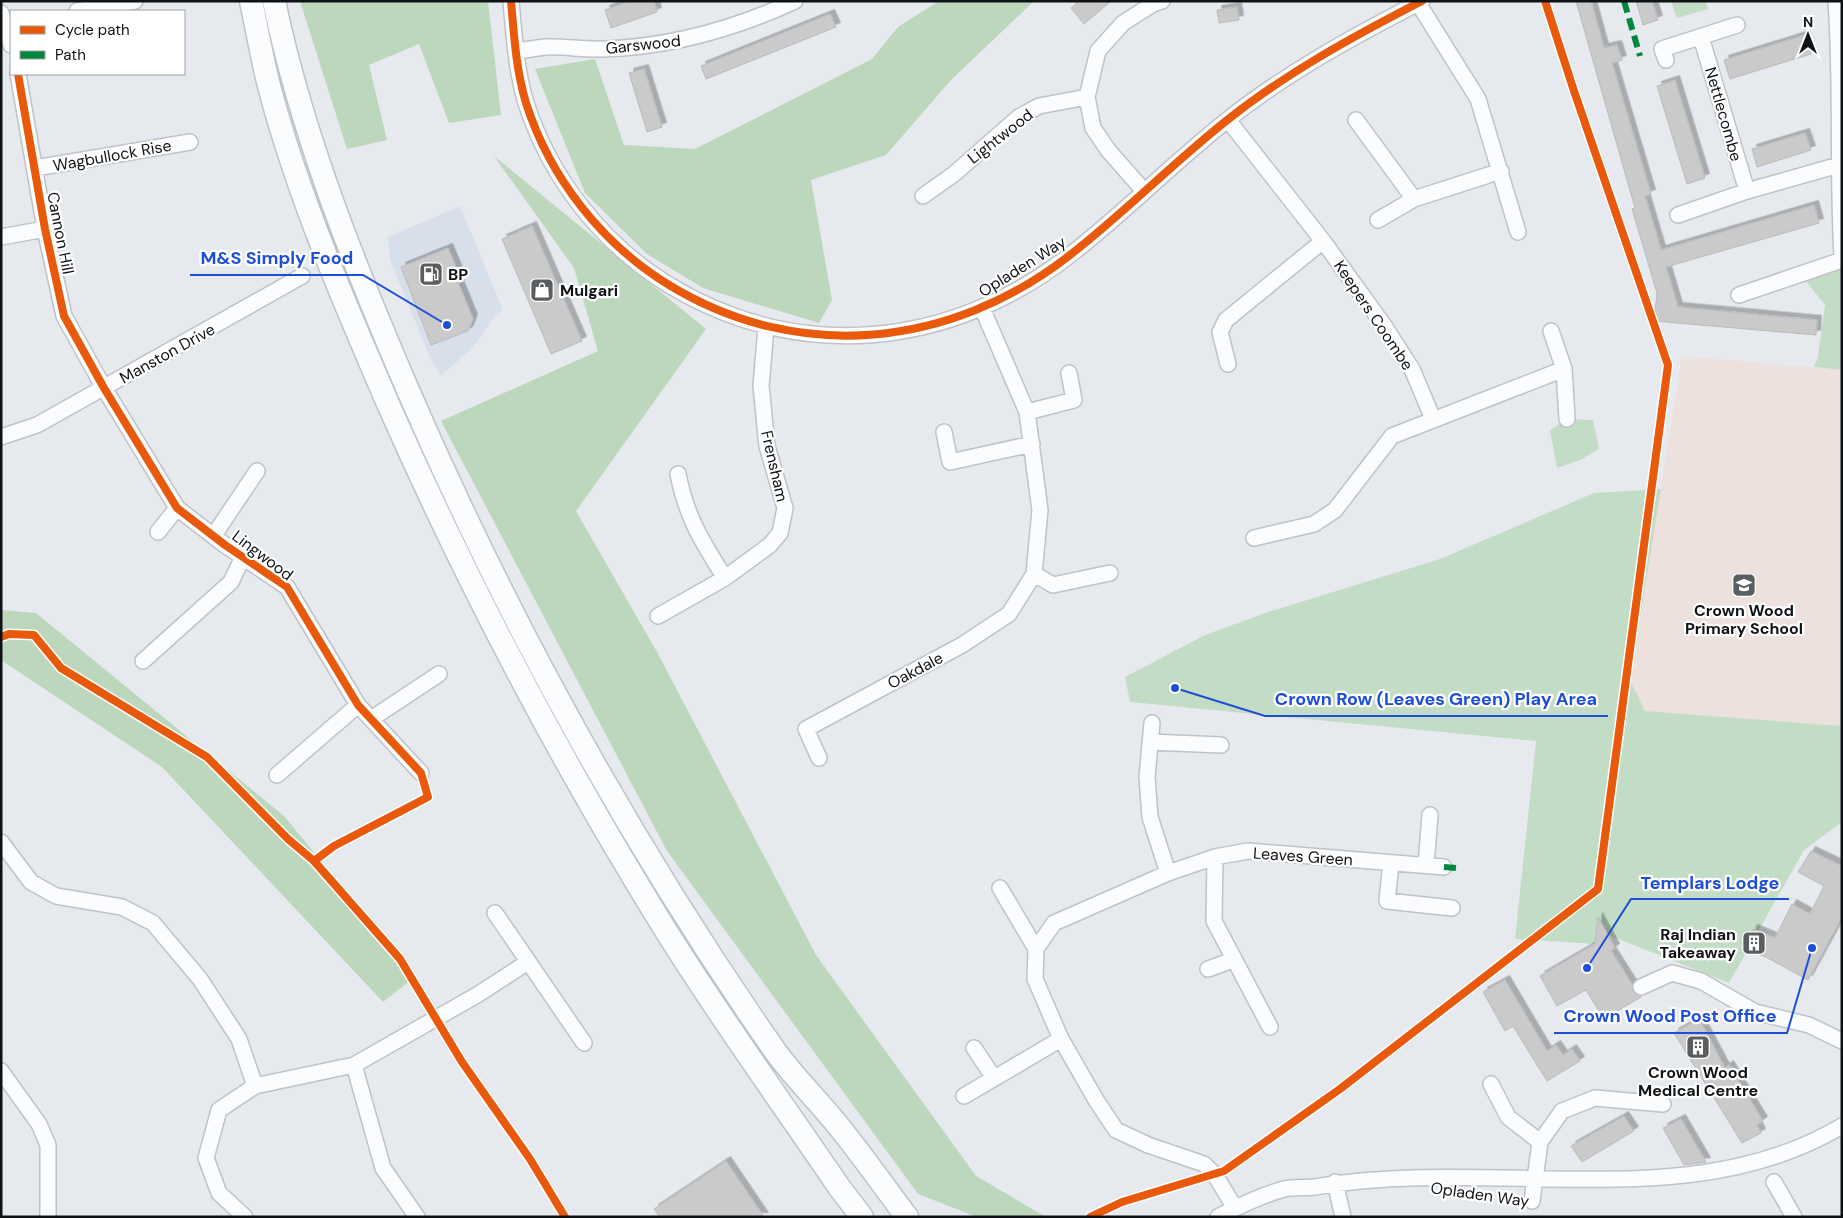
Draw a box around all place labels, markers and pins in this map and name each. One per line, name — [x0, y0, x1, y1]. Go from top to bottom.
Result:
callout: M&S Simply Food — [190, 242, 363, 275]
fuel station icon: BP — [418, 261, 444, 287]
place label: BP — [448, 264, 468, 285]
shop icon: Mulgari — [529, 277, 555, 303]
place label: Mulgari — [560, 280, 618, 301]
school or university icon: Crown Wood Primary School — [1731, 572, 1757, 598]
place label: Crown Wood Primary School — [1685, 600, 1803, 639]
callout: Crown Row (Leaves Green) Play Area — [1265, 683, 1608, 716]
callout: Templars Lodge — [1631, 866, 1789, 899]
place label: Raj Indian Takeaway — [1659, 924, 1736, 963]
building icon: Raj Indian Takeaway — [1741, 930, 1767, 956]
callout: Crown Wood Post Office — [1554, 1000, 1787, 1033]
building icon: Crown Wood Medical Centre — [1685, 1034, 1711, 1060]
place label: Crown Wood Medical Centre — [1638, 1062, 1758, 1101]

